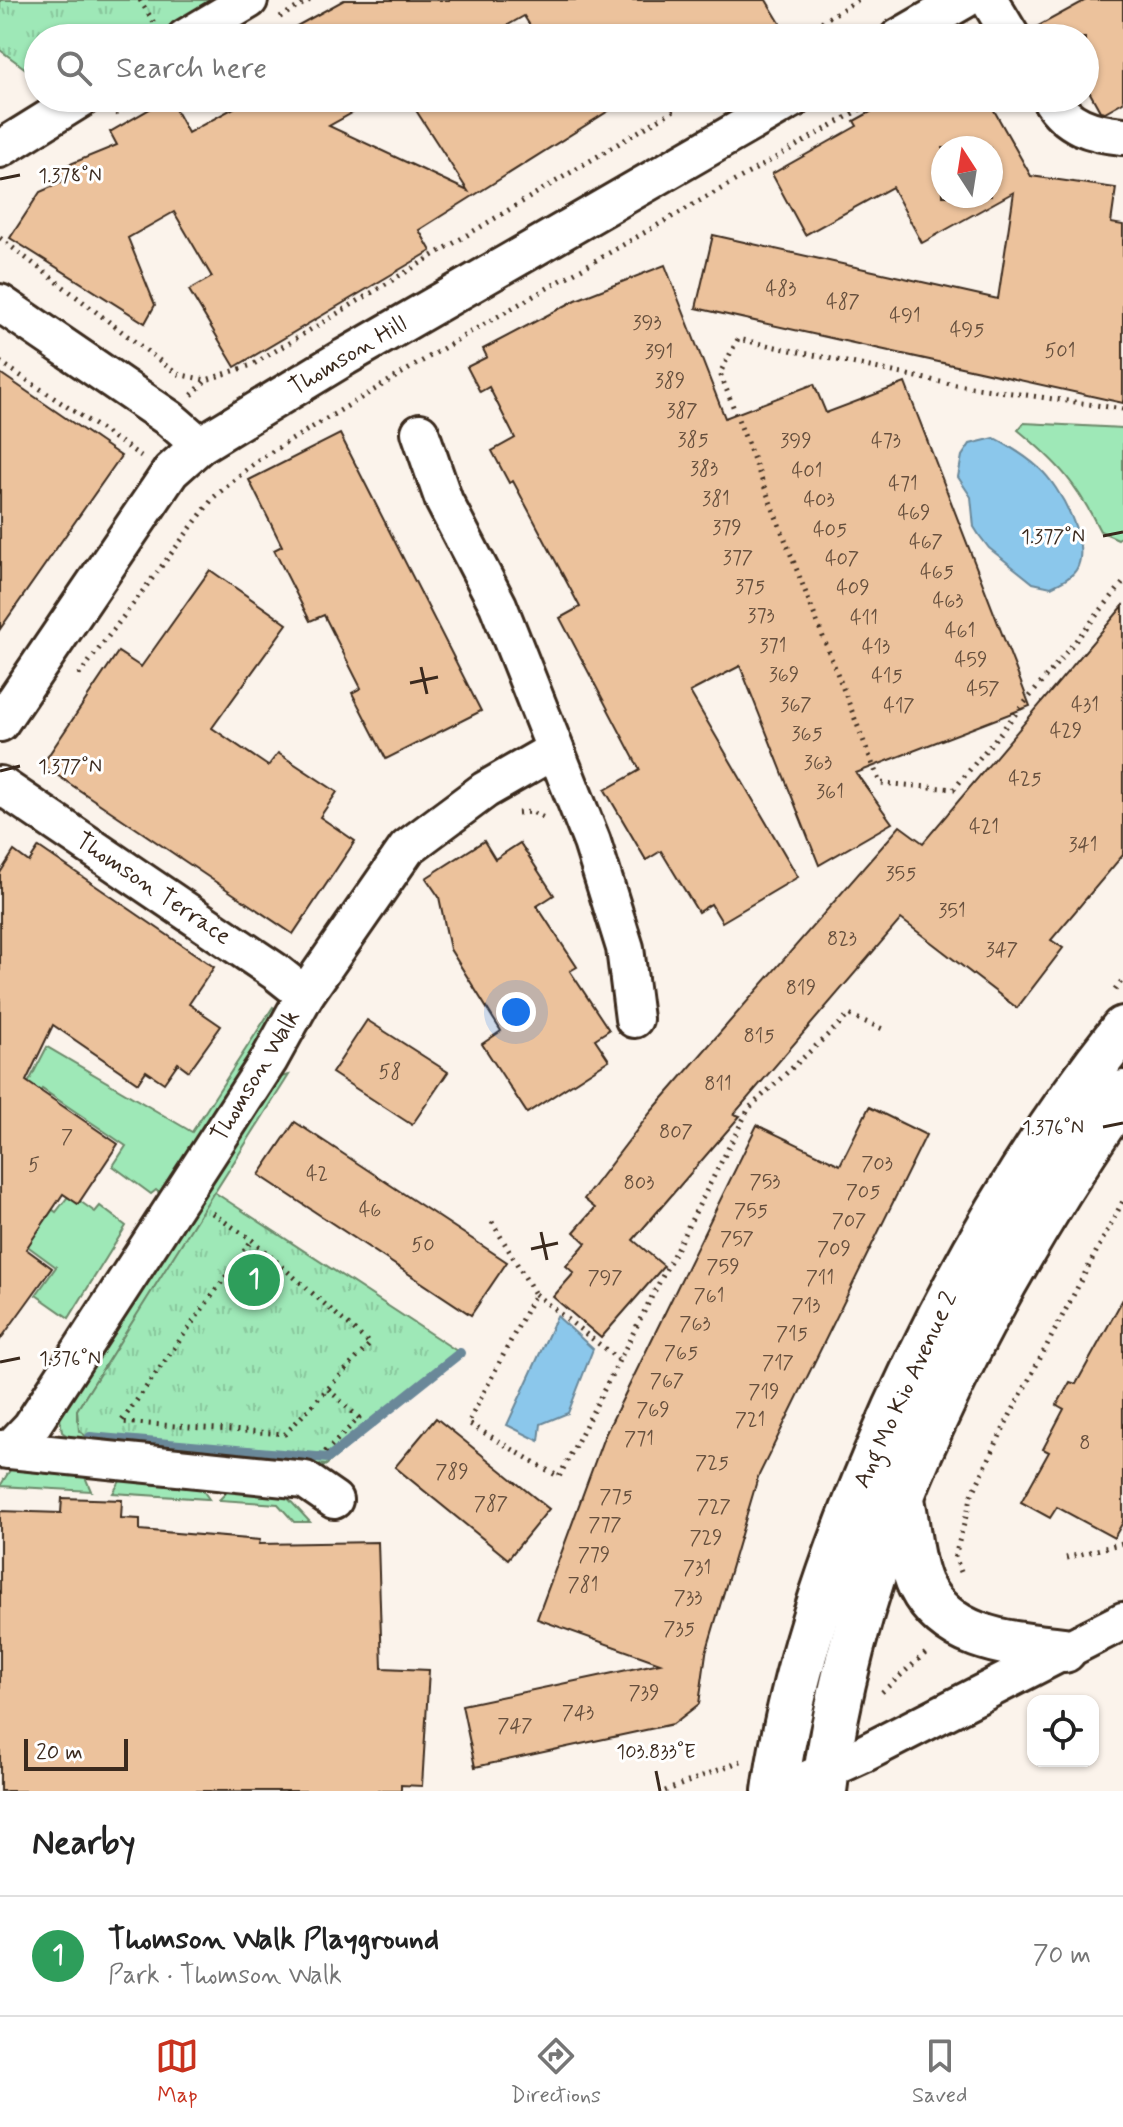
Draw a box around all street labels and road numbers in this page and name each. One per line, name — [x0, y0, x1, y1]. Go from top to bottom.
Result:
street label: Thomson Hill — [283, 309, 413, 403]
street label: Thomson Terrace — [69, 825, 237, 953]
street label: Thomson Walk — [204, 1004, 308, 1148]
street label: Ang Mo Kio Avenue 2 — [847, 1286, 968, 1495]

